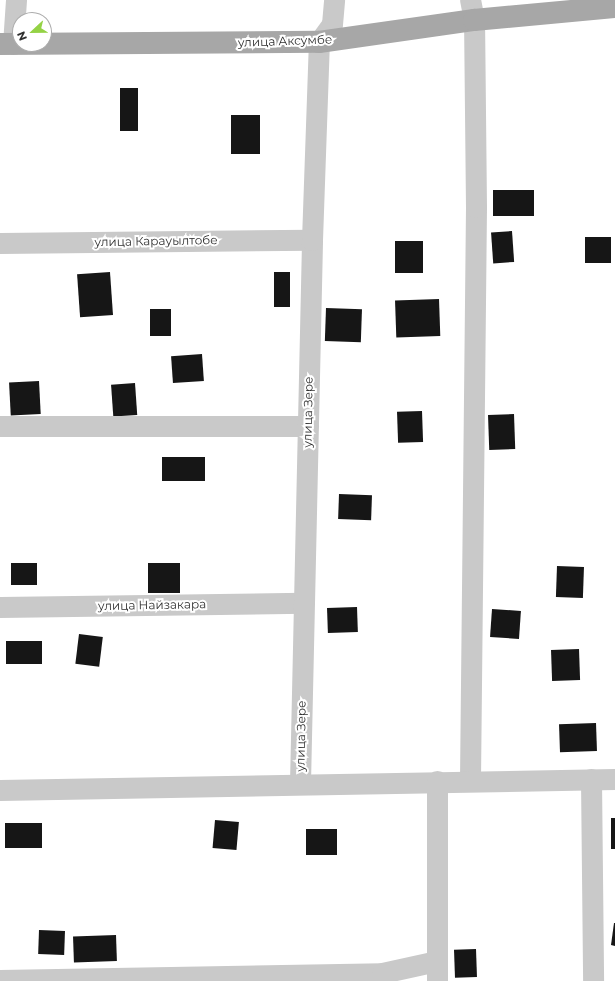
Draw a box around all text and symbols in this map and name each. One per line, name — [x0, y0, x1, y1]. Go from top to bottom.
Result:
north arrow — [12, 12, 52, 52]
text: N — [14, 29, 30, 43]
street label: улица Аксумбе — [238, 32, 332, 50]
street label: улица Карауылтобе — [94, 233, 218, 249]
street label: улица Зере — [300, 376, 316, 448]
street label: улица Найзакара — [98, 597, 206, 613]
street label: улица Зере — [293, 700, 309, 772]

